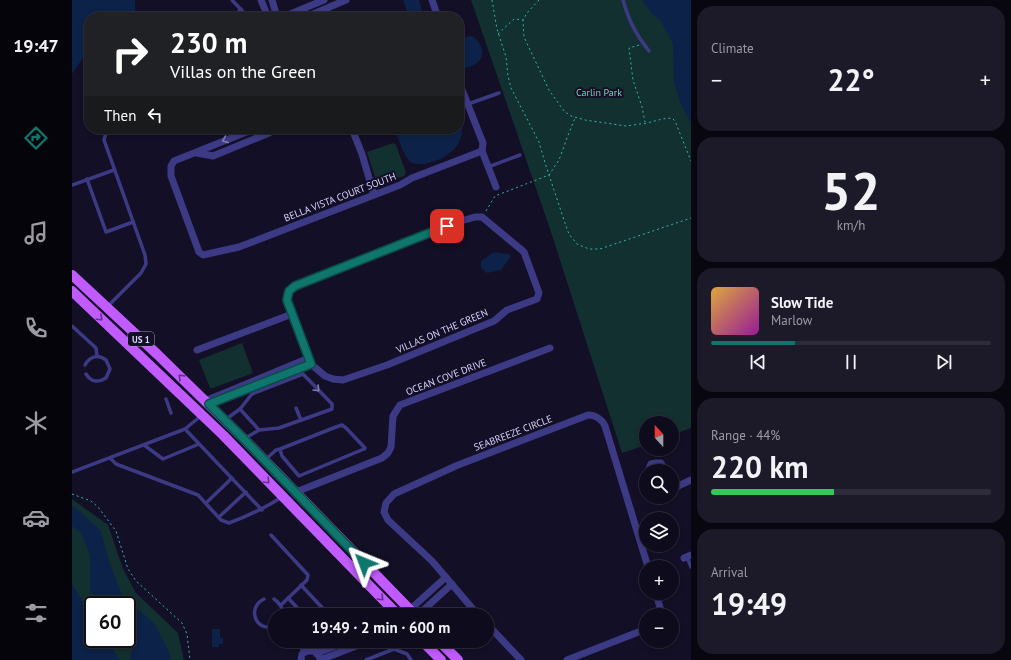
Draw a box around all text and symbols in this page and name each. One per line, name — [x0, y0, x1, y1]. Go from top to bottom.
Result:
text: 230 m — [170, 24, 247, 61]
icon: right — [104, 28, 156, 80]
text: 19:47 — [13, 34, 59, 57]
text: Climate — [711, 40, 754, 57]
text: Villas on the Green — [170, 60, 316, 83]
text: 22° — [827, 60, 875, 99]
text: − — [711, 66, 722, 94]
text: + — [980, 66, 991, 94]
park label: Carlin Park — [576, 86, 622, 99]
icon: left — [144, 104, 166, 126]
text: Then — [104, 106, 136, 125]
icon: directions — [22, 124, 50, 152]
one-way arrow — [221, 136, 228, 144]
text: 52 — [822, 157, 880, 224]
street label: BELLA VISTA COURT SOUTH — [282, 170, 398, 224]
pin — [430, 209, 464, 243]
icon: arrive — [436, 215, 458, 237]
text: km/h — [837, 217, 865, 234]
icon: music — [22, 219, 50, 247]
text: Slow Tide — [771, 293, 833, 312]
street label: VILLAS ON THE GREEN — [393, 306, 490, 357]
text: Marlow — [771, 312, 812, 329]
one-way arrow — [95, 313, 103, 321]
icon: phone — [22, 314, 50, 342]
road number: US 1 — [128, 332, 154, 346]
icon: previous — [747, 351, 769, 373]
icon: pause — [840, 351, 862, 373]
icon: next — [933, 351, 955, 373]
street label: OCEAN COVE DRIVE — [404, 356, 488, 398]
one-way arrow — [178, 375, 186, 382]
one-way arrow — [312, 384, 320, 392]
icon: climate — [22, 409, 50, 437]
street label: SEABREEZE CIRCLE — [472, 412, 554, 454]
north arrow — [639, 416, 679, 456]
map controls — [639, 416, 679, 648]
text: Range · 44% — [711, 427, 780, 444]
text: 220 km — [711, 447, 809, 486]
button: search — [639, 464, 679, 504]
one-way arrow — [262, 476, 270, 484]
icon: car — [22, 504, 50, 532]
button: layers — [639, 512, 679, 552]
position arrow — [343, 542, 385, 584]
button: + — [639, 560, 679, 600]
text: Arrival — [711, 564, 747, 581]
text: 19:49 — [711, 584, 787, 623]
one-way arrow — [376, 593, 383, 601]
speed limit sign: 60 — [84, 596, 136, 648]
icon: filters — [22, 599, 50, 627]
button: − — [639, 608, 679, 648]
text: 19:49 · 2 min · 600 m — [312, 618, 450, 637]

